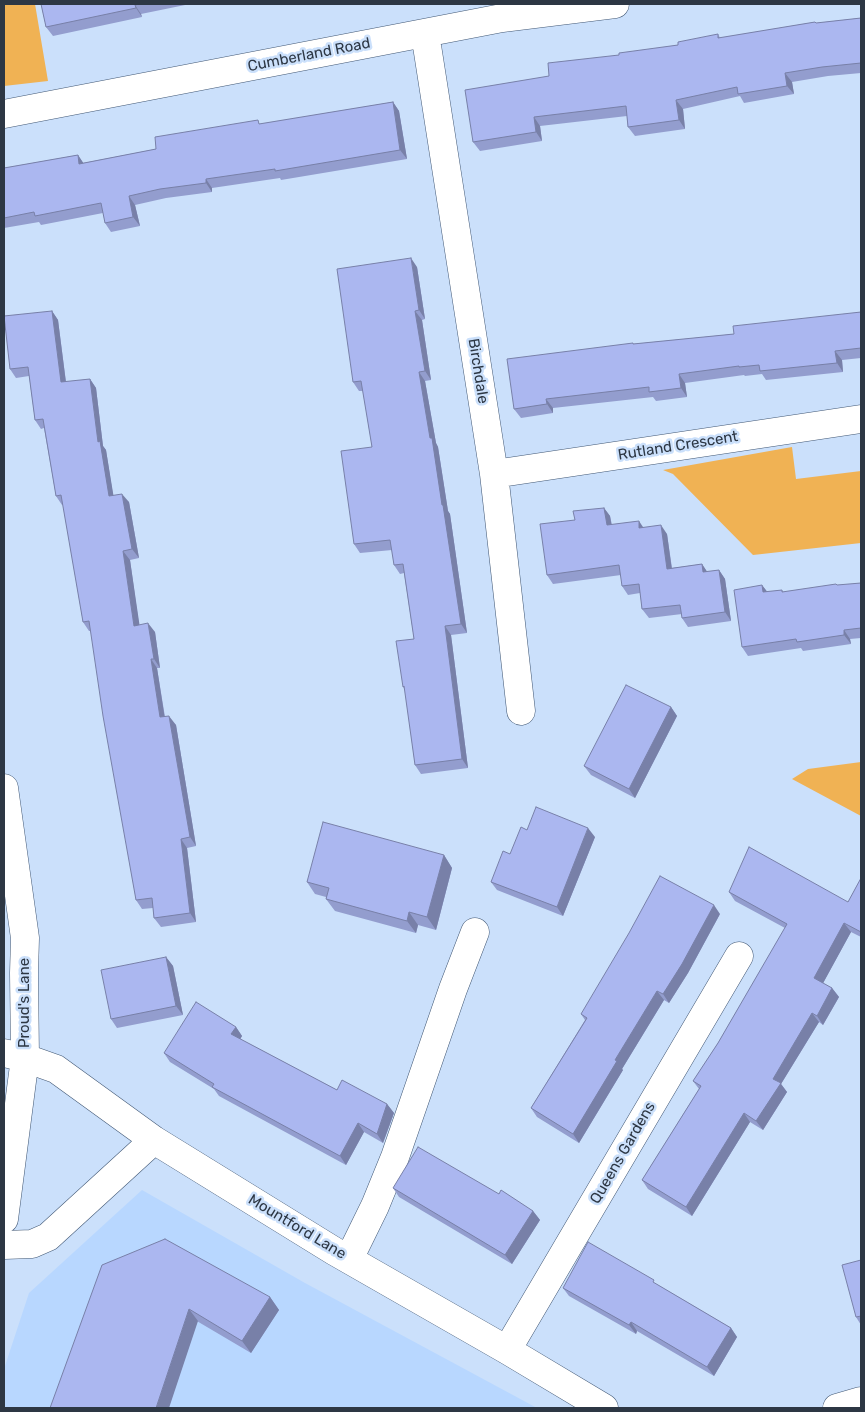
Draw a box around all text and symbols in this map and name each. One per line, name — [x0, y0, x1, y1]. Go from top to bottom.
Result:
street label: Cumberland Road — [246, 34, 372, 76]
street label: Birchdale — [464, 337, 492, 405]
street label: Rutland Crescent — [617, 428, 739, 464]
street label: Proud's Lane — [16, 958, 34, 1048]
street label: Queens Gardens — [587, 1099, 659, 1207]
street label: Mountford Lane — [245, 1191, 349, 1263]

